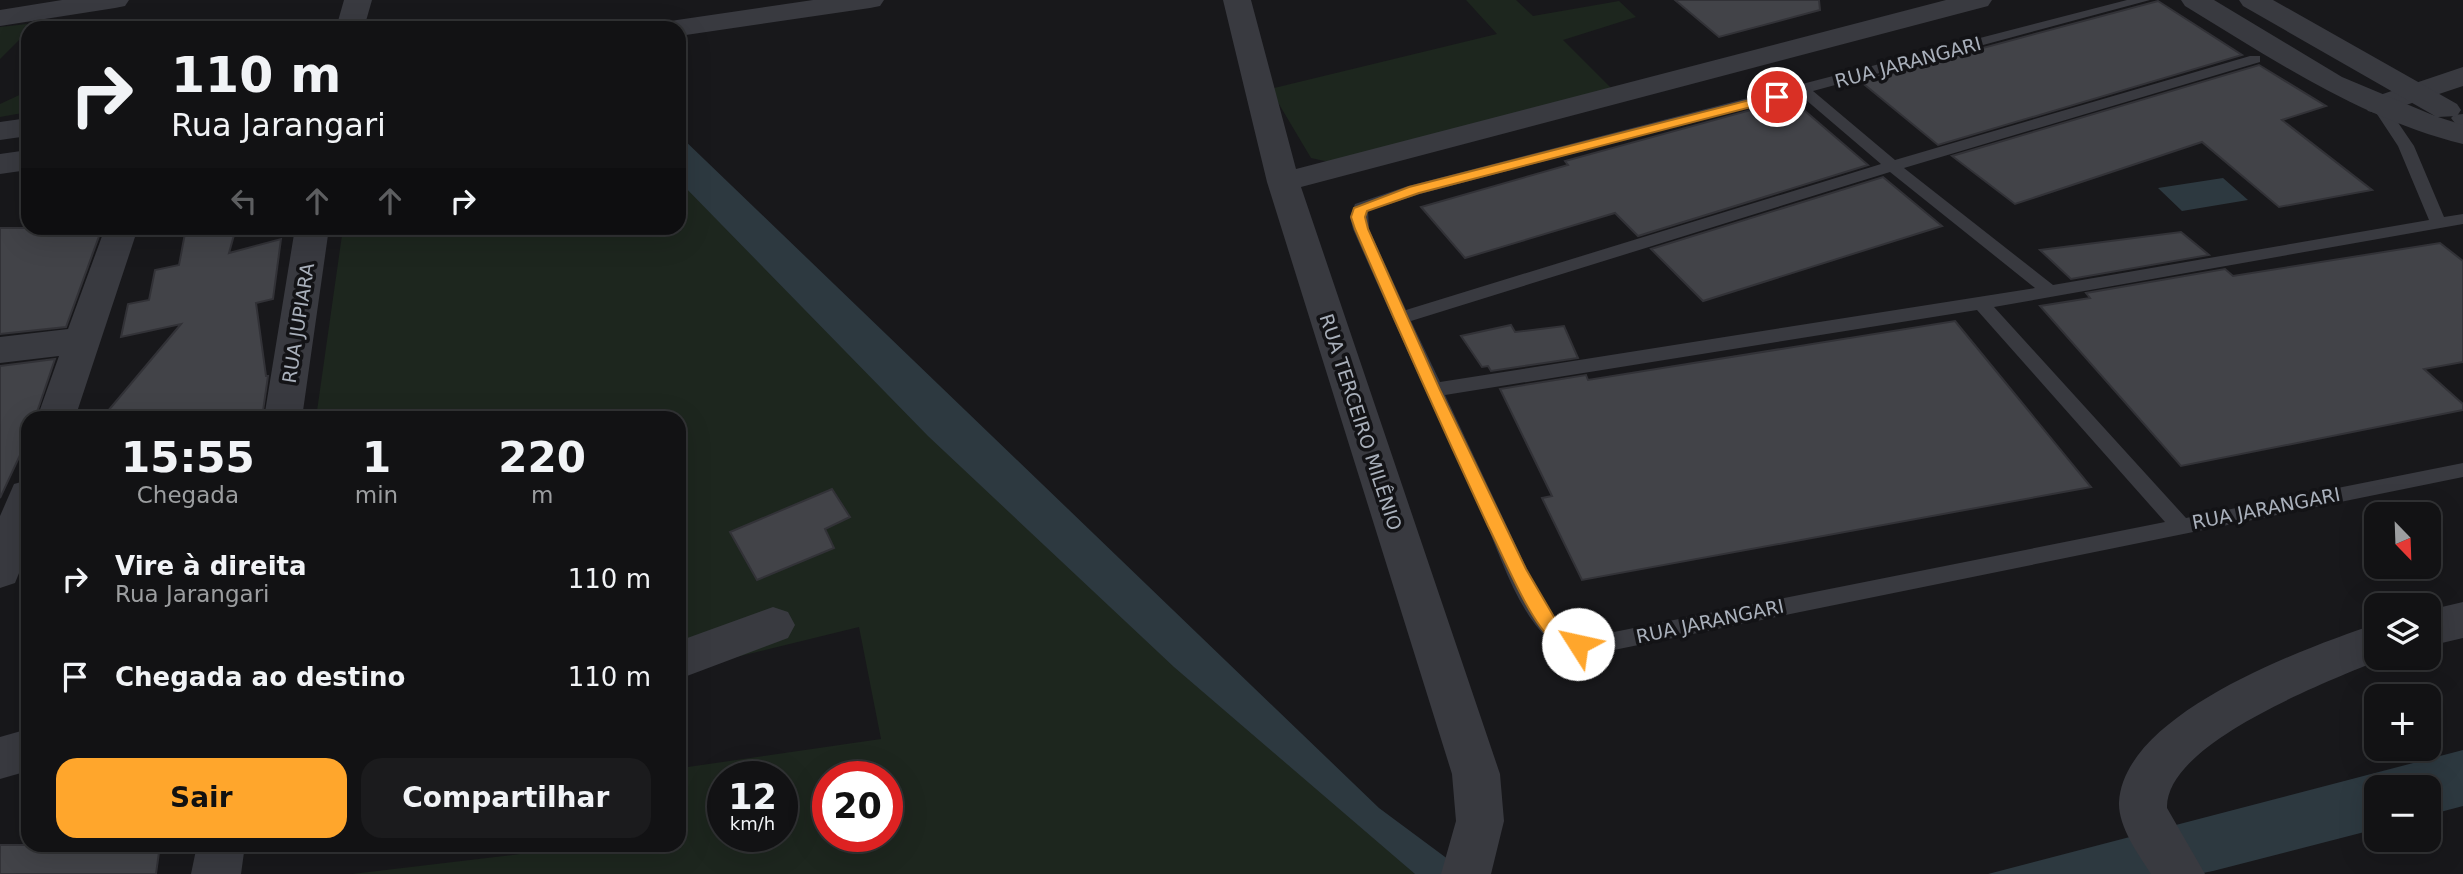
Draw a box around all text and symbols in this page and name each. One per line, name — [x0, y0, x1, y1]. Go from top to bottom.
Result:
street label: RUA JARANGARI — [1832, 32, 1984, 92]
text: 110 m — [171, 47, 341, 104]
icon: right — [56, 49, 147, 140]
pin — [1747, 67, 1807, 127]
icon: arrive — [1758, 78, 1796, 116]
text: Rua Jarangari — [171, 106, 386, 144]
icon: left — [225, 182, 263, 220]
icon: ahead — [298, 182, 336, 220]
icon: ahead — [371, 182, 409, 220]
icon: right — [444, 182, 482, 220]
street label: RUA JUPIARA — [278, 261, 318, 385]
street label: RUA TERCEIRO MILÊNIO — [1316, 311, 1406, 533]
text: 15:55 — [121, 433, 255, 482]
text: 1 — [362, 433, 391, 482]
text: 220 — [498, 433, 586, 482]
text: Chegada — [137, 482, 239, 508]
text: min — [355, 482, 398, 508]
text: m — [531, 482, 553, 508]
street label: RUA JARANGARI — [2190, 483, 2342, 533]
north arrow — [2364, 502, 2441, 579]
map controls — [2364, 502, 2441, 852]
text: Vire à direita — [115, 551, 307, 581]
icon: right — [56, 560, 94, 598]
text: 110 m — [568, 564, 651, 594]
text: Rua Jarangari — [115, 581, 269, 607]
button: layers — [2364, 593, 2441, 670]
street label: RUA JARANGARI — [1634, 595, 1786, 647]
position arrow — [1541, 607, 1615, 681]
icon: arrive — [56, 658, 94, 696]
text: Chegada ao destino — [115, 662, 405, 692]
text: 110 m — [568, 662, 651, 692]
button: + — [2364, 684, 2441, 761]
button: Sair — [56, 758, 347, 838]
button: Compartilhar — [361, 758, 651, 838]
speed limit sign: 20 — [812, 761, 903, 852]
button: − — [2364, 775, 2441, 852]
text: 12 — [728, 777, 777, 817]
text: km/h — [730, 813, 775, 834]

